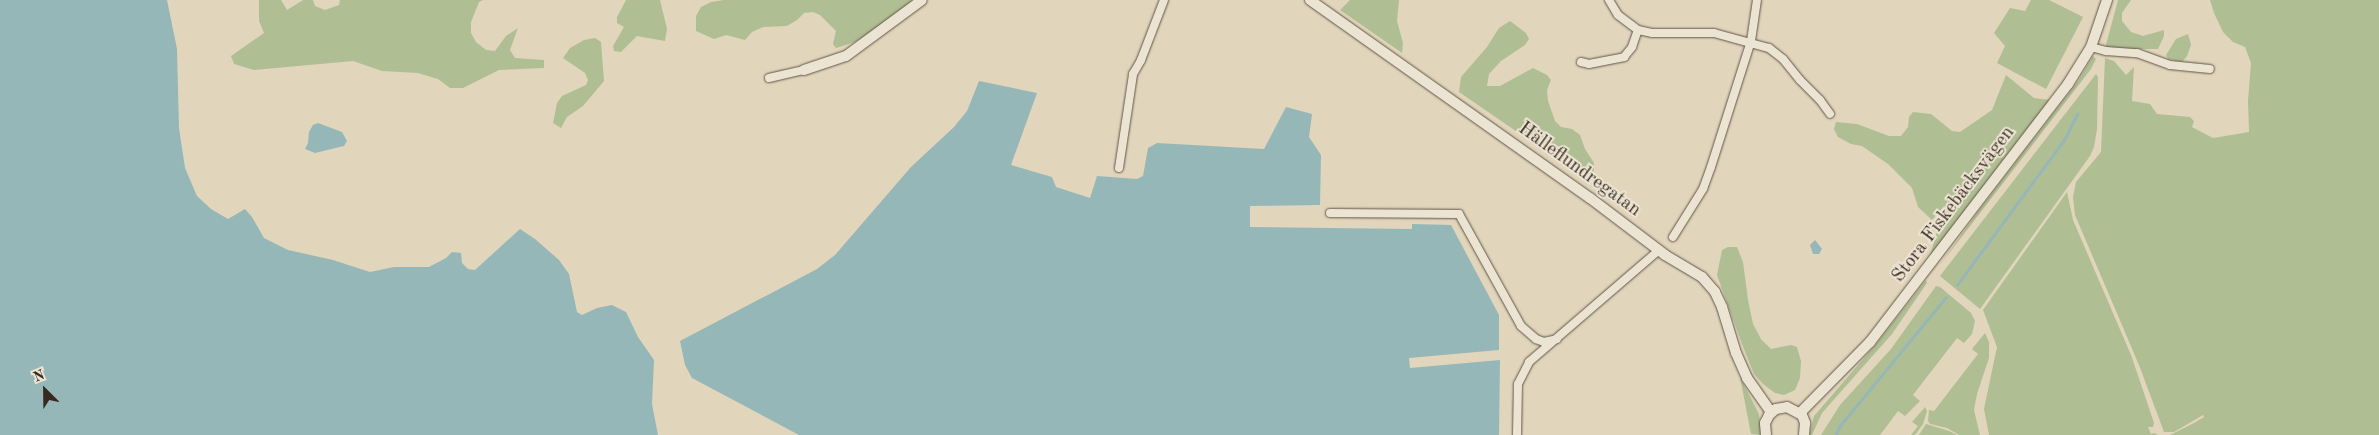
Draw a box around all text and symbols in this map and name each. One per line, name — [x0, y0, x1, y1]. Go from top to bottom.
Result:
street label: Hälleflundregatan — [1513, 118, 1645, 222]
street label: Stora Fiskebäcksvägen — [1888, 122, 2020, 288]
north arrow — [20, 365, 70, 415]
text: N — [31, 368, 47, 385]

